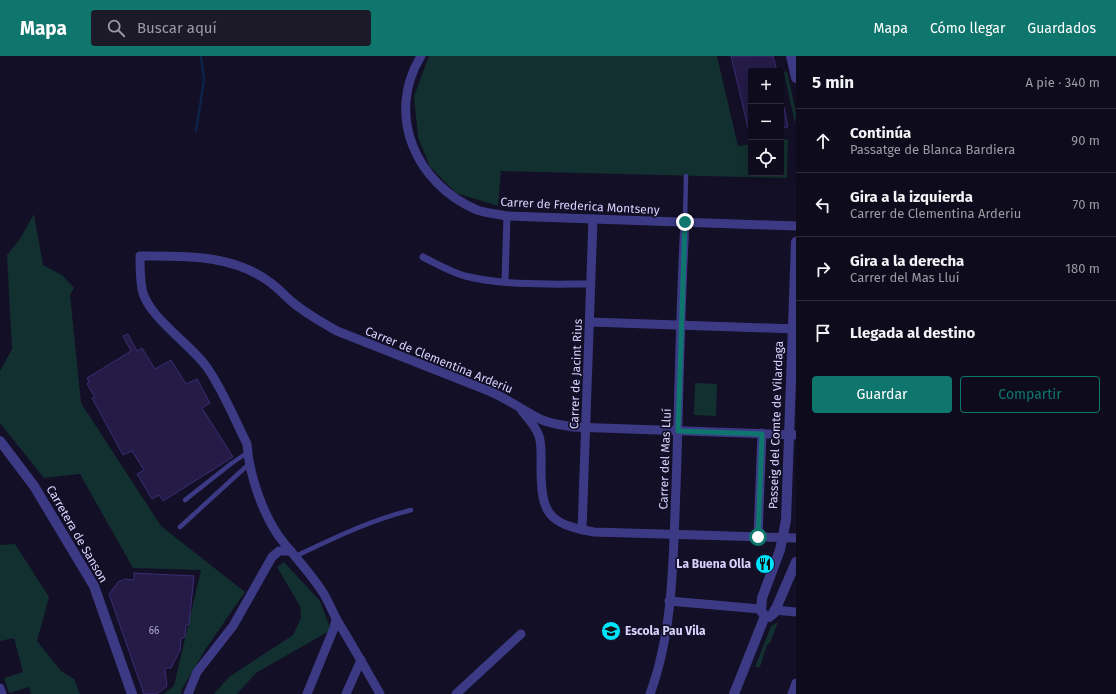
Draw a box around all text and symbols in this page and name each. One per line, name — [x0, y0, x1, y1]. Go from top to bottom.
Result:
search box — [91, 10, 371, 46]
text: Mapa — [20, 17, 67, 40]
icon: search — [105, 17, 127, 39]
text: Buscar aquí — [137, 19, 217, 37]
text: Mapa — [874, 20, 908, 37]
text: Cómo llegar — [930, 20, 1005, 37]
text: Guardados — [1027, 20, 1096, 37]
map controls — [748, 68, 784, 176]
button: + — [748, 68, 784, 104]
text: 5 min — [812, 72, 854, 93]
text: A pie · 340 m — [1025, 75, 1100, 90]
button: − — [748, 104, 784, 140]
text: Continúa — [850, 124, 911, 142]
icon: ahead — [812, 130, 834, 152]
text: 90 m — [1071, 133, 1100, 148]
button: locate — [748, 140, 784, 176]
text: Passatge de Blanca Bardiera — [850, 142, 1015, 157]
text: Gira a la izquierda — [850, 188, 973, 206]
icon: left — [812, 194, 834, 216]
street label: Carrer de Frederica Montseny — [500, 195, 660, 217]
text: 70 m — [1073, 197, 1100, 212]
text: Carrer de Clementina Arderiu — [850, 206, 1021, 221]
route end — [676, 213, 694, 231]
text: Gira a la derecha — [850, 252, 964, 270]
icon: right — [812, 258, 834, 280]
text: 180 m — [1065, 261, 1100, 276]
text: Carrer del Mas Lluí — [850, 270, 959, 285]
street label: Carrer de Jacint Rius — [567, 318, 585, 429]
icon: arrive — [812, 322, 834, 344]
street label: Carrer de Clementina Arderiu — [363, 324, 515, 396]
text: Llegada al destino — [850, 324, 975, 342]
street label: Passeig del Comte de Vilardaga — [766, 341, 786, 509]
button: Guardar — [812, 376, 952, 413]
button: Compartir — [960, 376, 1100, 413]
street label: Carrer del Mas Lluí — [656, 408, 674, 510]
street label: Carretera de Sanson — [43, 483, 111, 585]
route start — [749, 528, 767, 546]
restaurant icon: La Buena Olla — [754, 553, 776, 575]
place label: La Buena Olla — [676, 557, 751, 571]
school or university icon: Escola Pau Vila — [600, 620, 622, 642]
place label: Escola Pau Vila — [625, 624, 706, 638]
house number: 66 — [149, 625, 159, 637]

